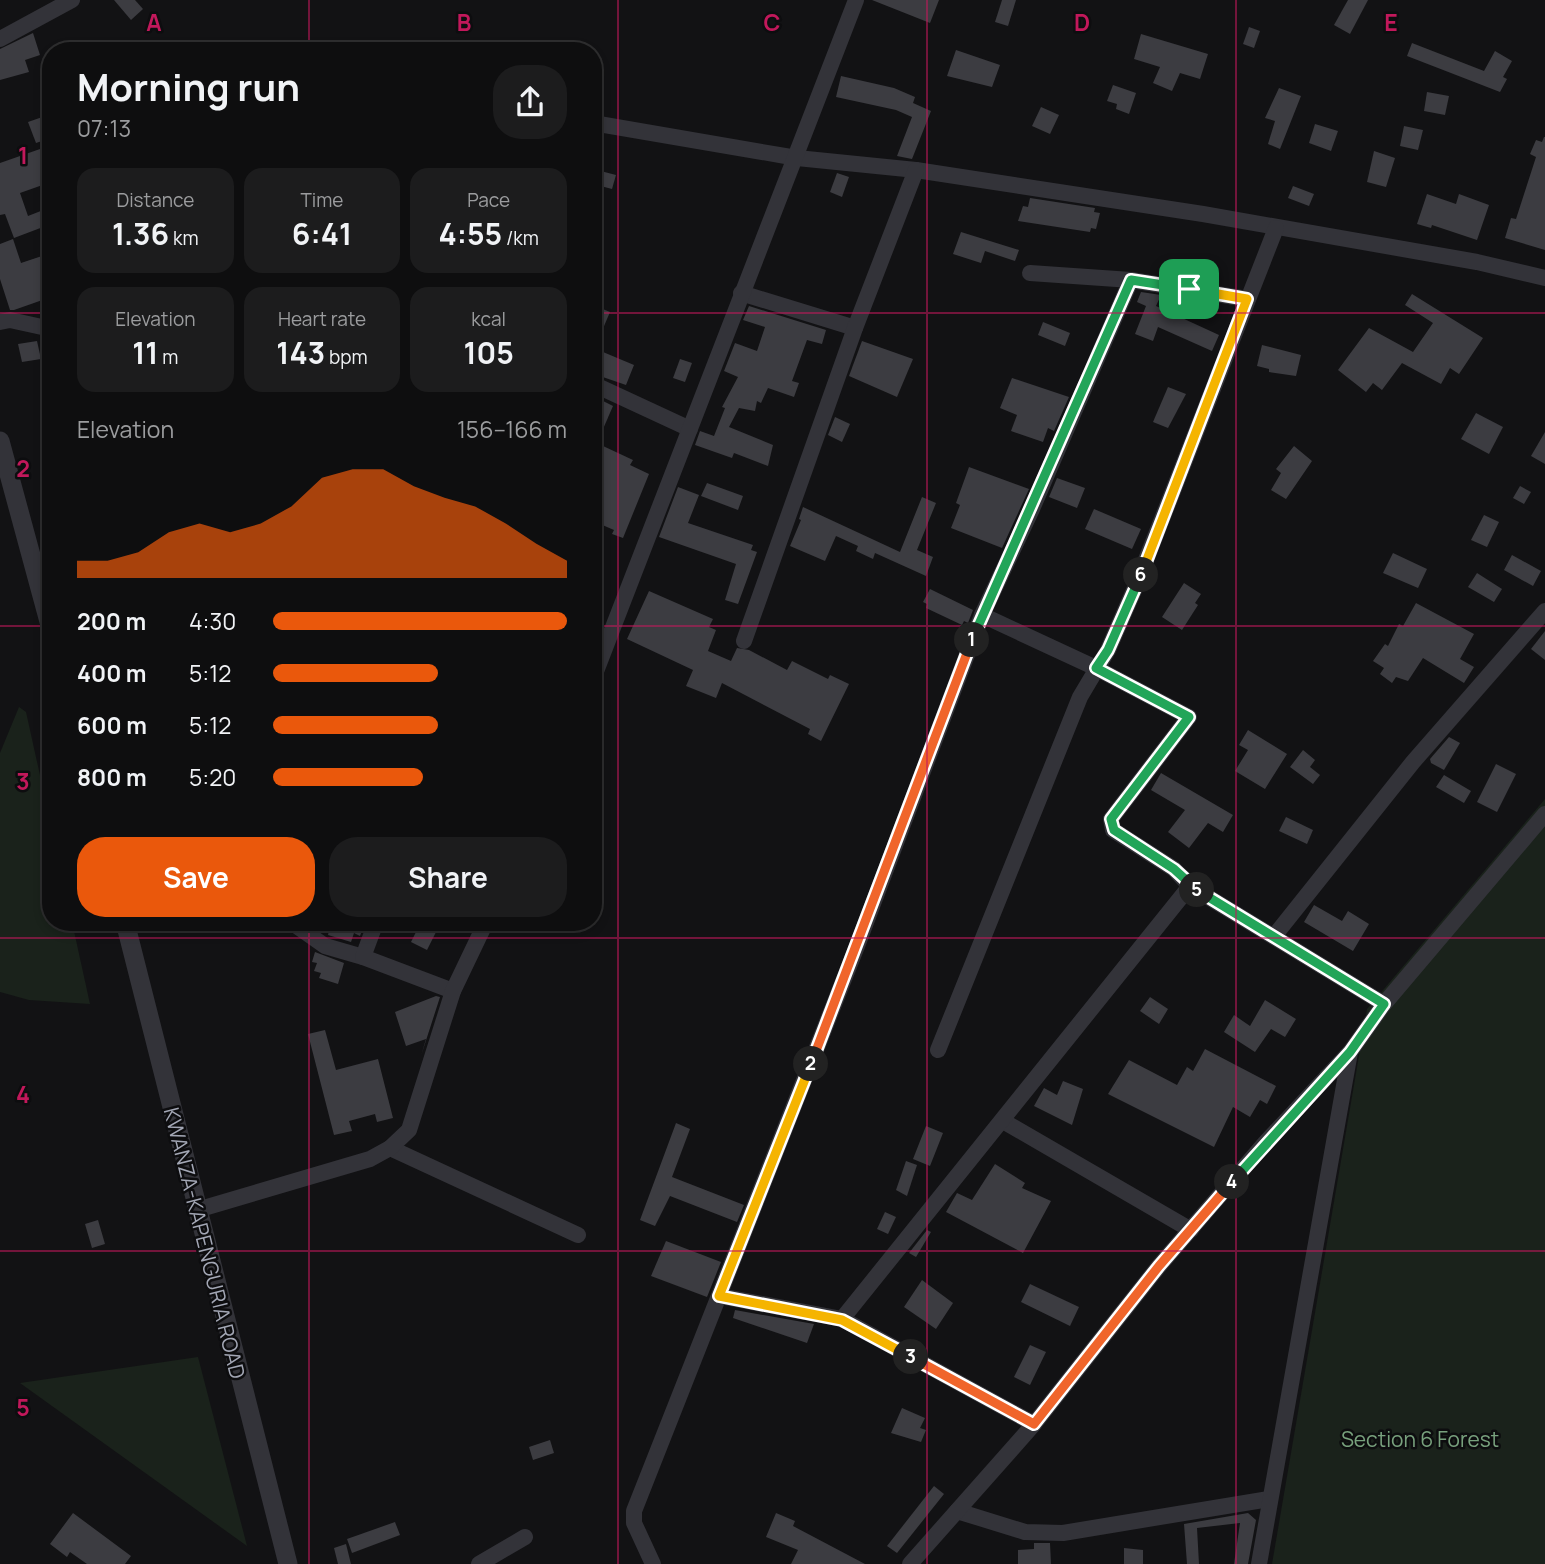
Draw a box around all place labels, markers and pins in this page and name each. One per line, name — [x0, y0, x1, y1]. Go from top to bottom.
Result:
pin — [1159, 259, 1219, 319]
pin: 6 — [1124, 558, 1158, 592]
pin: 1 — [954, 622, 990, 658]
pin: 5 — [1180, 872, 1214, 908]
pin: 2 — [794, 1046, 828, 1082]
pin: 4 — [1214, 1164, 1250, 1200]
pin: 3 — [894, 1340, 928, 1374]

